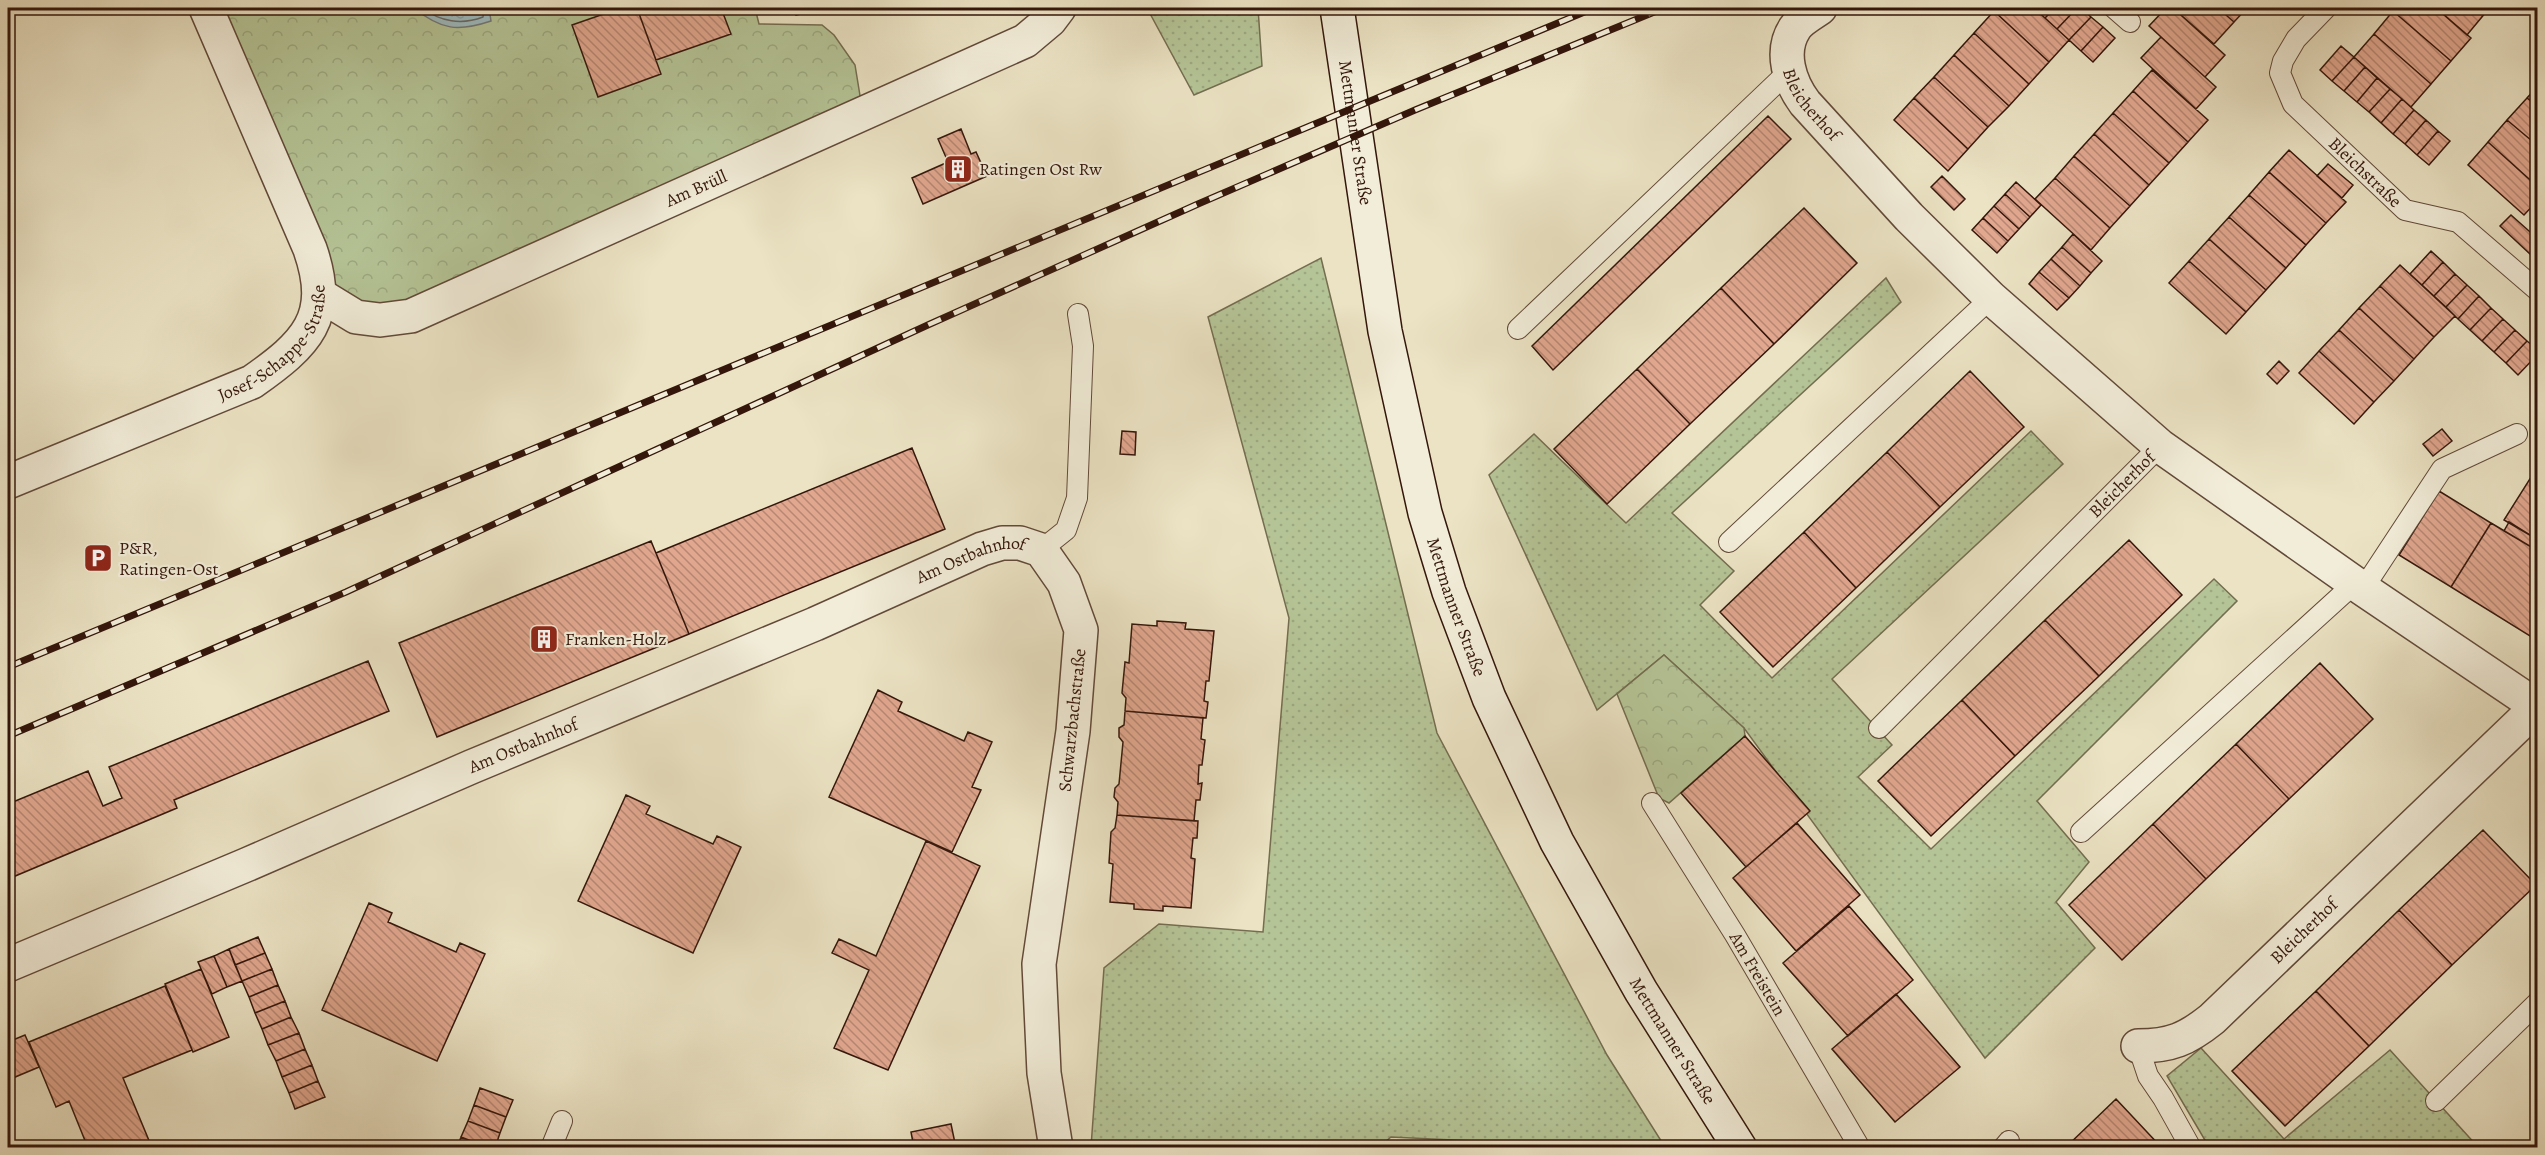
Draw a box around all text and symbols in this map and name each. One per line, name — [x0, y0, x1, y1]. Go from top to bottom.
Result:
street label: Mettmanner Straße — [1333, 59, 1378, 207]
street label: Bleicherhof — [1777, 65, 1847, 148]
street label: Bleichstraße — [2323, 132, 2407, 213]
building icon: Ratingen Ost Rw — [942, 153, 974, 185]
place label: Ratingen Ost Rw — [979, 157, 1102, 181]
street label: Am Brüll — [661, 164, 731, 213]
street label: Josef-Schappe-Straße — [214, 284, 331, 407]
street label: Bleicherhof — [2083, 444, 2163, 523]
street label: Am Ostbahnhof — [911, 531, 1032, 590]
street label: Mettmanner Straße — [1421, 535, 1492, 680]
place label: P&R, Ratingen-Ost — [119, 536, 218, 581]
parking icon: P&R, Ratingen-Ost — [82, 542, 114, 574]
building icon: Franken-Holz — [528, 623, 560, 655]
place label: Franken-Holz — [565, 627, 666, 651]
street label: Schwarzbachstraße — [1053, 647, 1091, 793]
street label: Am Ostbahnhof — [464, 711, 584, 779]
street label: Bleicherhof — [2265, 891, 2345, 969]
street label: Am Freistein — [1723, 927, 1792, 1020]
street label: Mettmanner Straße — [1624, 973, 1722, 1109]

